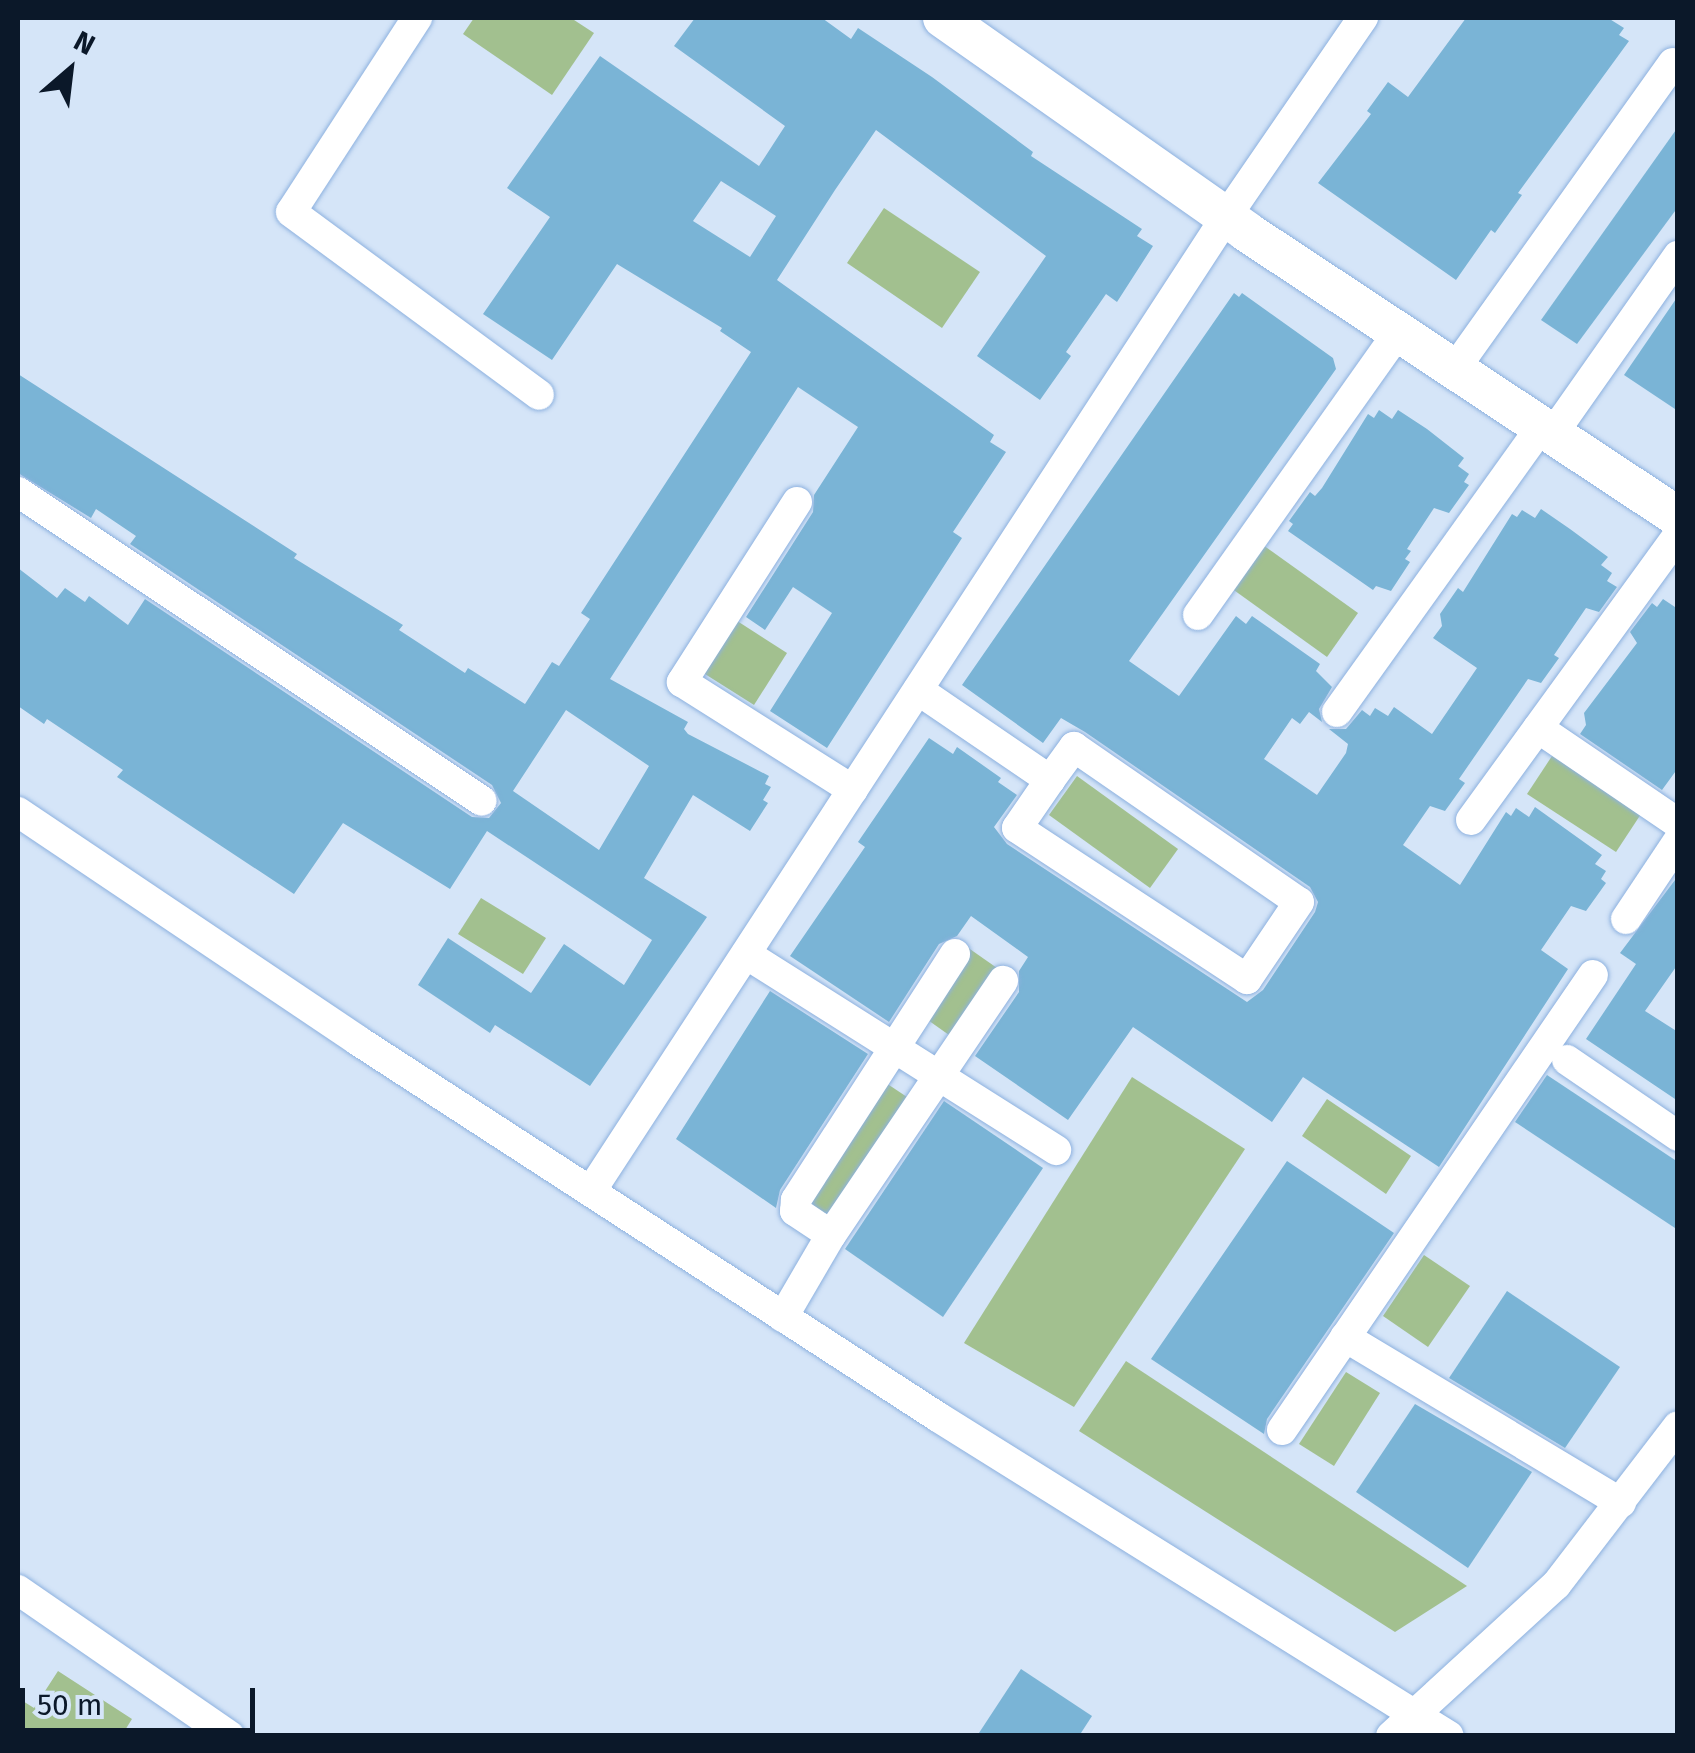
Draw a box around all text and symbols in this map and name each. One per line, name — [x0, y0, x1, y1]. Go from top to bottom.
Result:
north arrow — [20, 20, 120, 120]
text: N — [68, 24, 100, 62]
scale bar — [25, 1668, 260, 1730]
text: 50 m — [37, 1687, 102, 1723]

